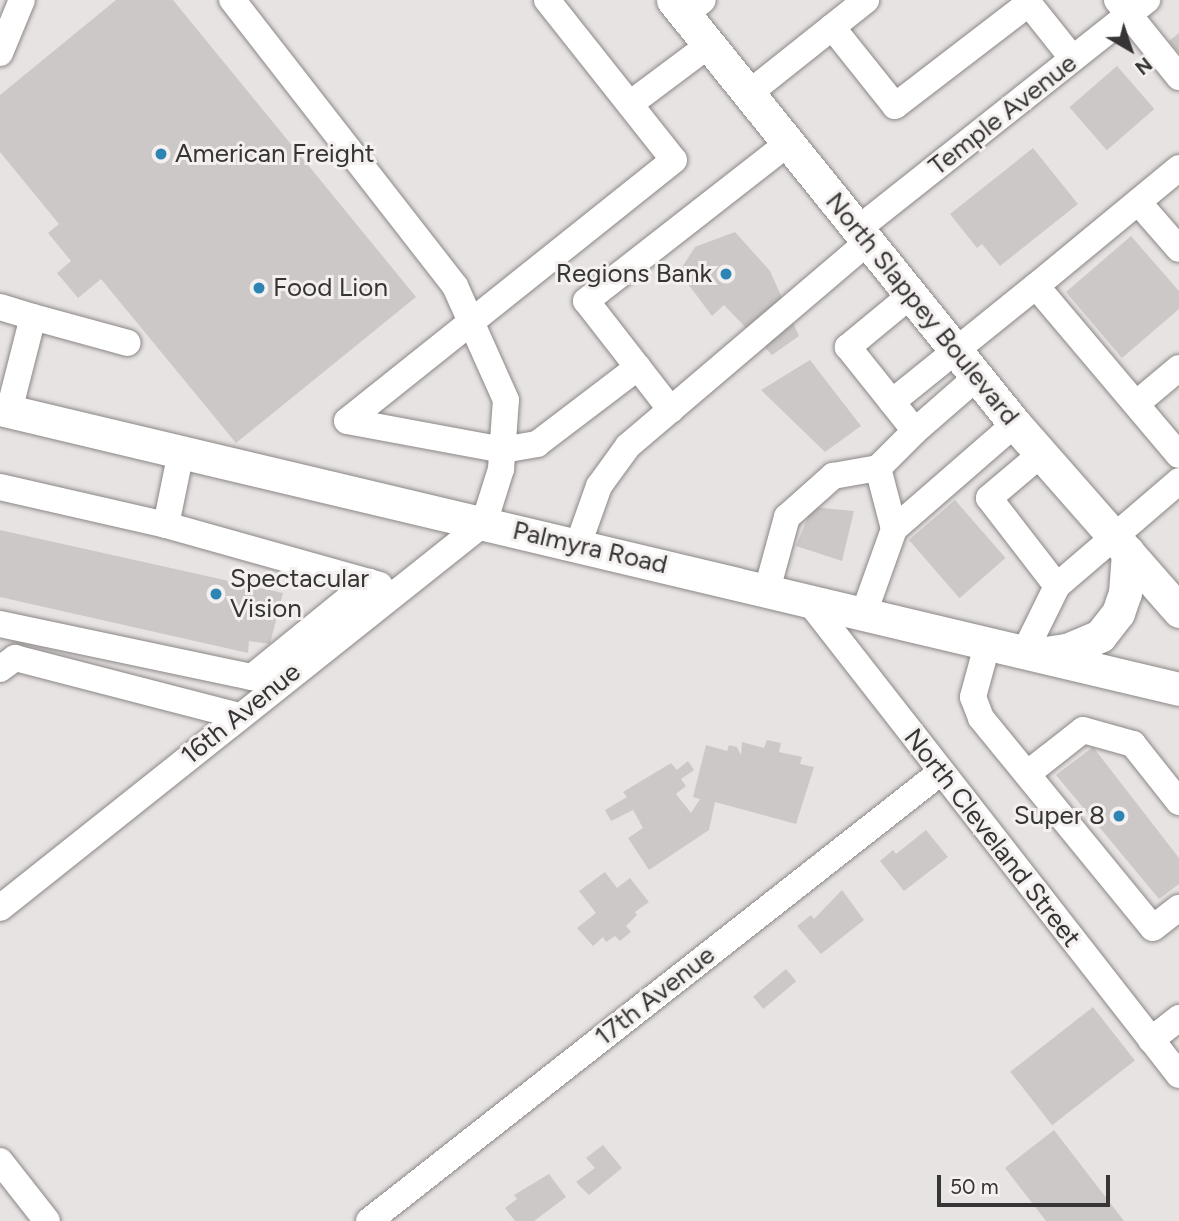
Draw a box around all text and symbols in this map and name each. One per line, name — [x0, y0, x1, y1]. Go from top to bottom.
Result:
north arrow — [1095, 14, 1165, 84]
street label: Temple Avenue — [923, 48, 1083, 182]
text: N — [1131, 52, 1156, 79]
place label: American Freight — [175, 138, 374, 170]
marker: American Freight — [153, 146, 169, 162]
street label: North Slappey Boulevard — [819, 187, 1025, 431]
place label: Regions Bank — [556, 258, 712, 290]
marker: Regions Bank — [718, 266, 734, 282]
place label: Food Lion — [273, 272, 388, 304]
marker: Food Lion — [251, 280, 267, 296]
street label: Palmyra Road — [510, 515, 670, 581]
place label: Spectacular Vision — [230, 563, 369, 624]
marker: Spectacular Vision — [208, 586, 224, 602]
street label: 16th Avenue — [175, 657, 307, 771]
street label: North Cleveland Street — [897, 723, 1087, 953]
place label: Super 8 — [1014, 800, 1105, 832]
marker: Super 8 — [1111, 808, 1127, 824]
street label: 17th Avenue — [589, 940, 721, 1052]
scale bar — [941, 1162, 1114, 1206]
text: 50 m — [950, 1174, 999, 1199]

